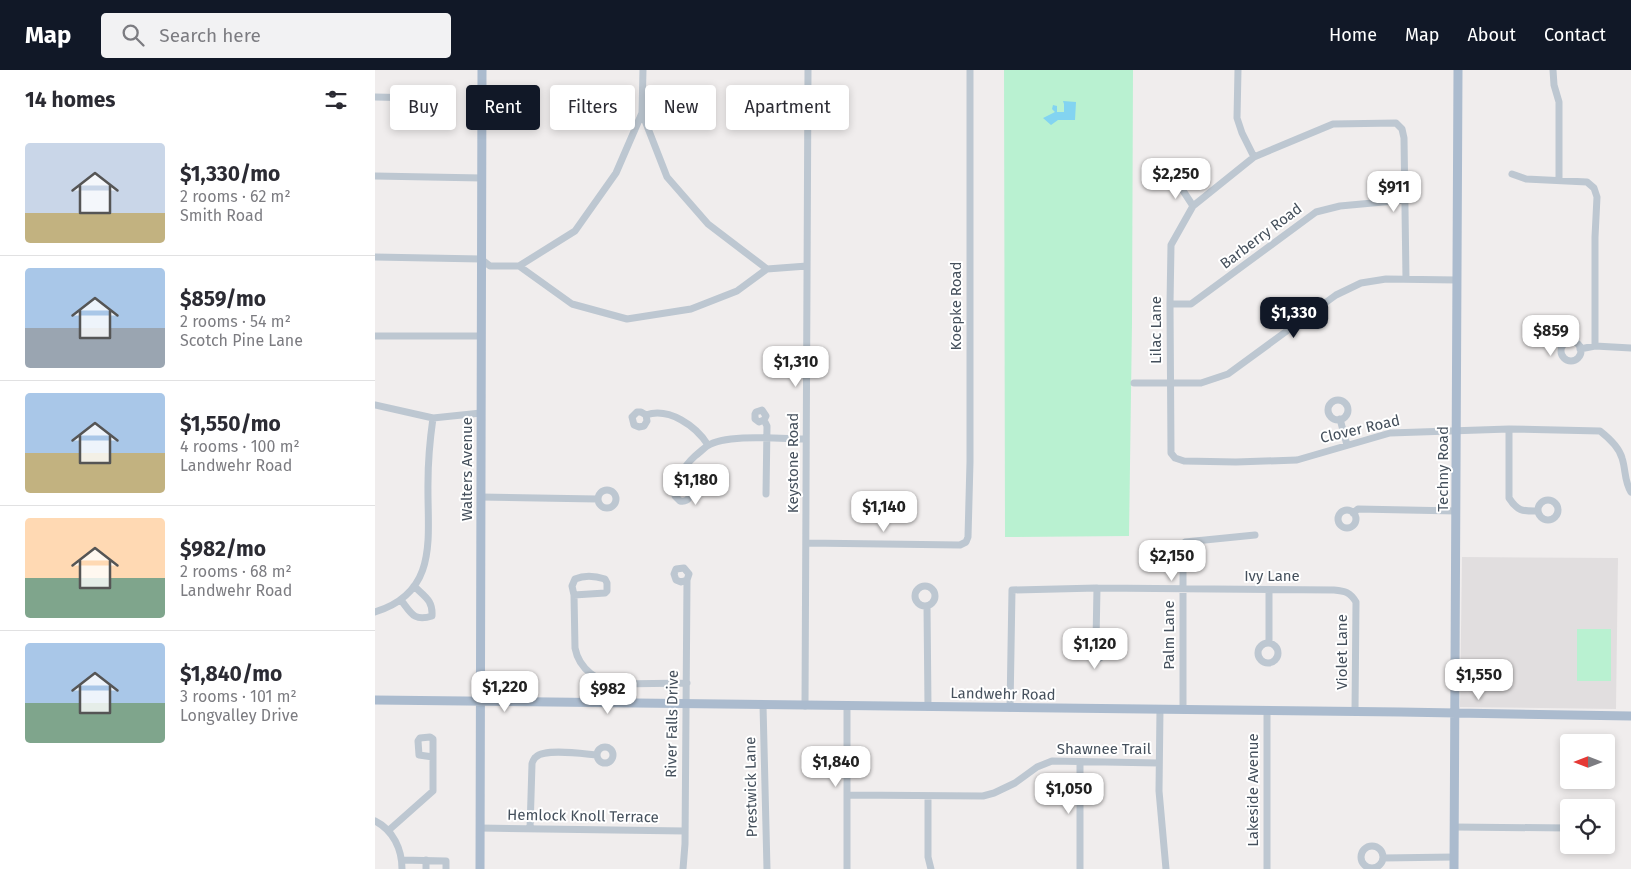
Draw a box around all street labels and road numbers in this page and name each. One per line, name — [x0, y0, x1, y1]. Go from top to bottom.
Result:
street label: Barberry Road — [1217, 199, 1305, 273]
street label: Koepke Road — [947, 262, 965, 350]
street label: Lilac Lane — [1147, 296, 1165, 364]
street label: Clover Road — [1318, 411, 1402, 447]
street label: Keystone Road — [784, 413, 802, 513]
street label: Walters Avenue — [458, 417, 476, 521]
street label: Techny Road — [1434, 426, 1452, 512]
street label: Ivy Lane — [1244, 567, 1300, 585]
street label: Palm Lane — [1160, 600, 1178, 670]
street label: Violet Lane — [1333, 614, 1351, 690]
street label: River Falls Drive — [662, 670, 682, 778]
street label: Landwehr Road — [950, 684, 1056, 704]
street label: Lakeside Avenue — [1244, 733, 1262, 847]
street label: Prestwick Lane — [741, 737, 761, 837]
street label: Shawnee Trail — [1057, 740, 1152, 758]
street label: Hemlock Knoll Terrace — [507, 806, 659, 826]

